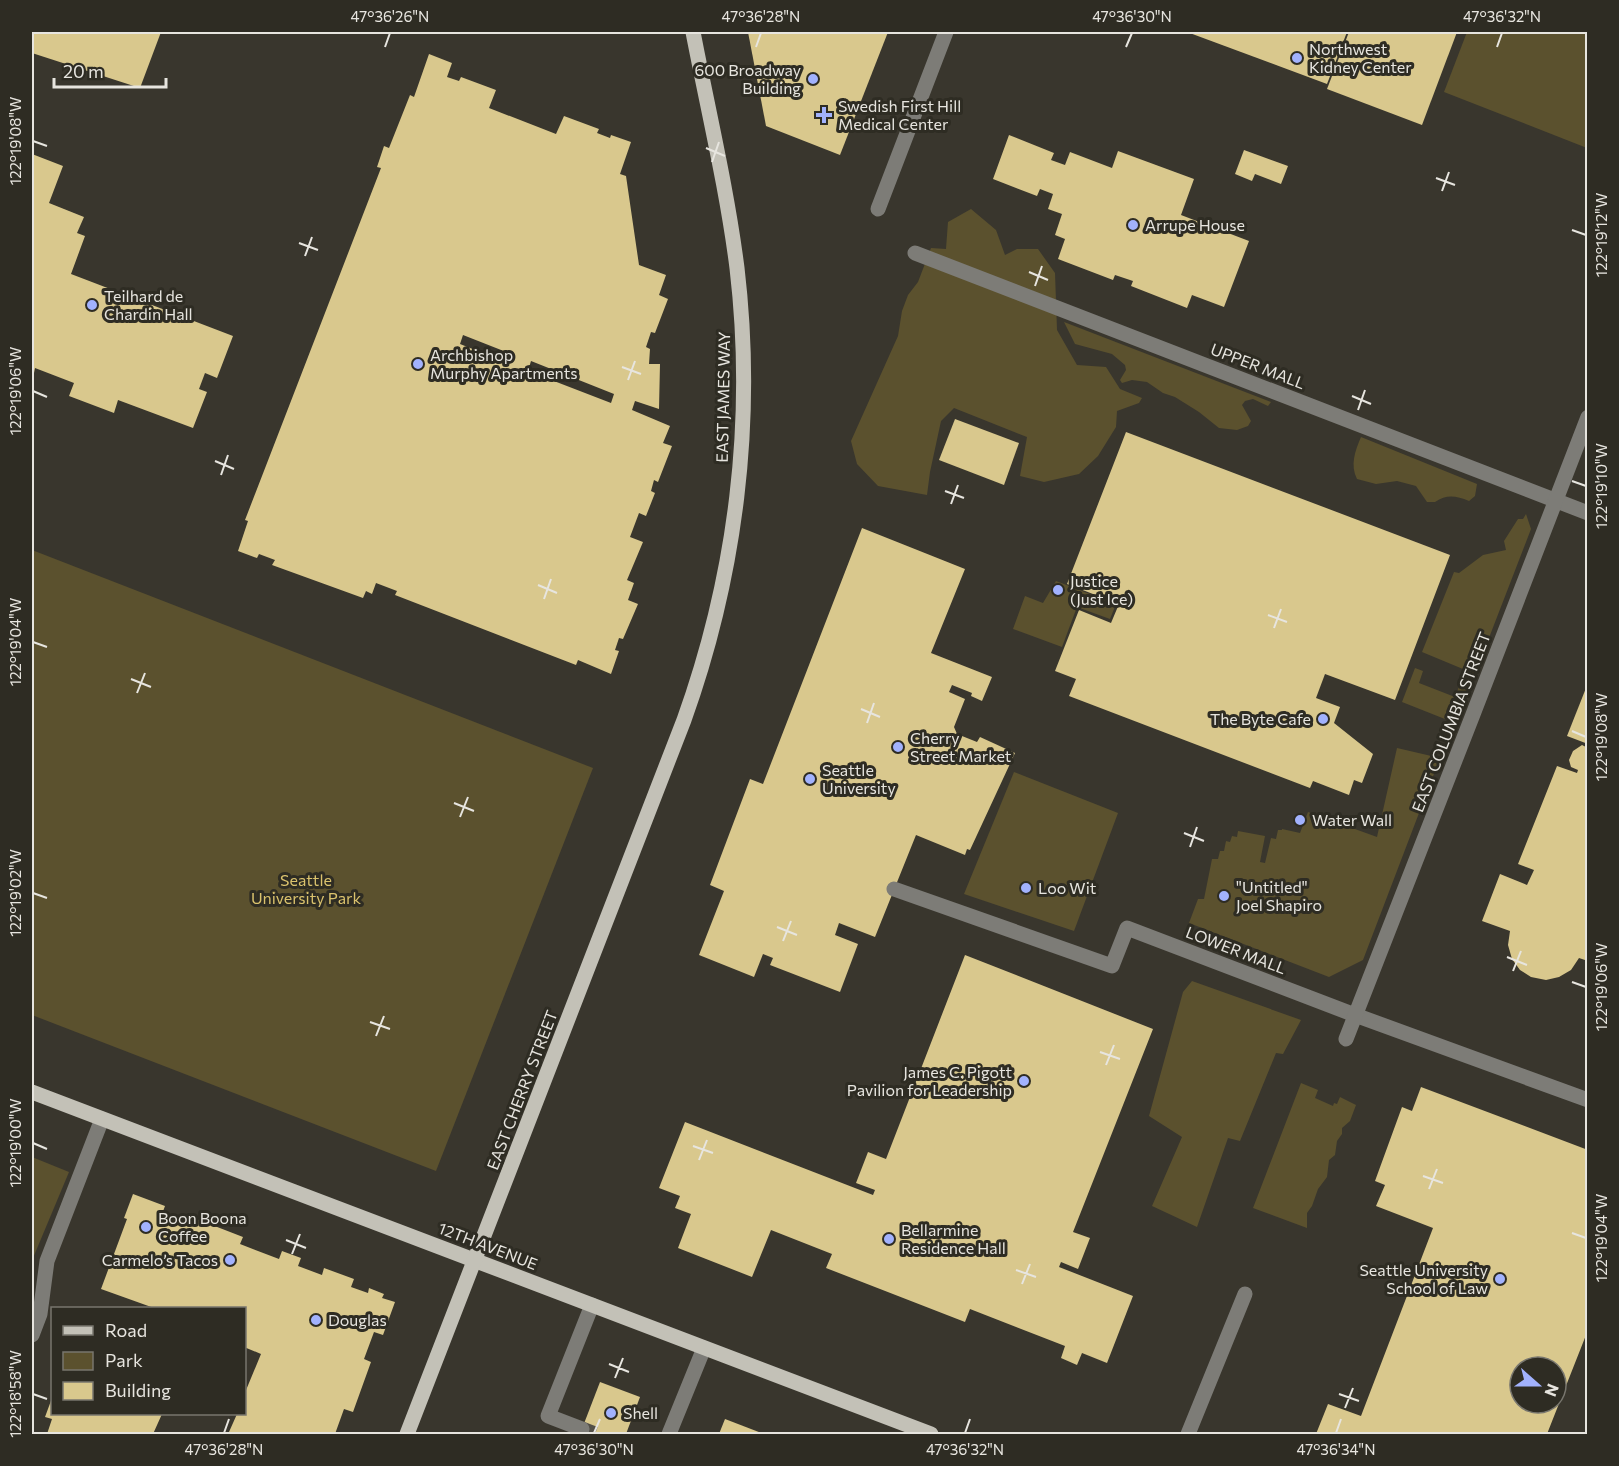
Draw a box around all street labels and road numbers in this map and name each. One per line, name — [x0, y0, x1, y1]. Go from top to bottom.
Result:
street label: EAST JAMES WAY — [712, 331, 733, 463]
street label: UPPER MALL — [1208, 339, 1308, 392]
street label: EAST COLUMBIA STREET — [1407, 629, 1494, 814]
street label: LOWER MALL — [1183, 922, 1289, 977]
street label: EAST CHERRY STREET — [482, 1007, 561, 1172]
street label: 12TH AVENUE — [436, 1218, 540, 1273]

